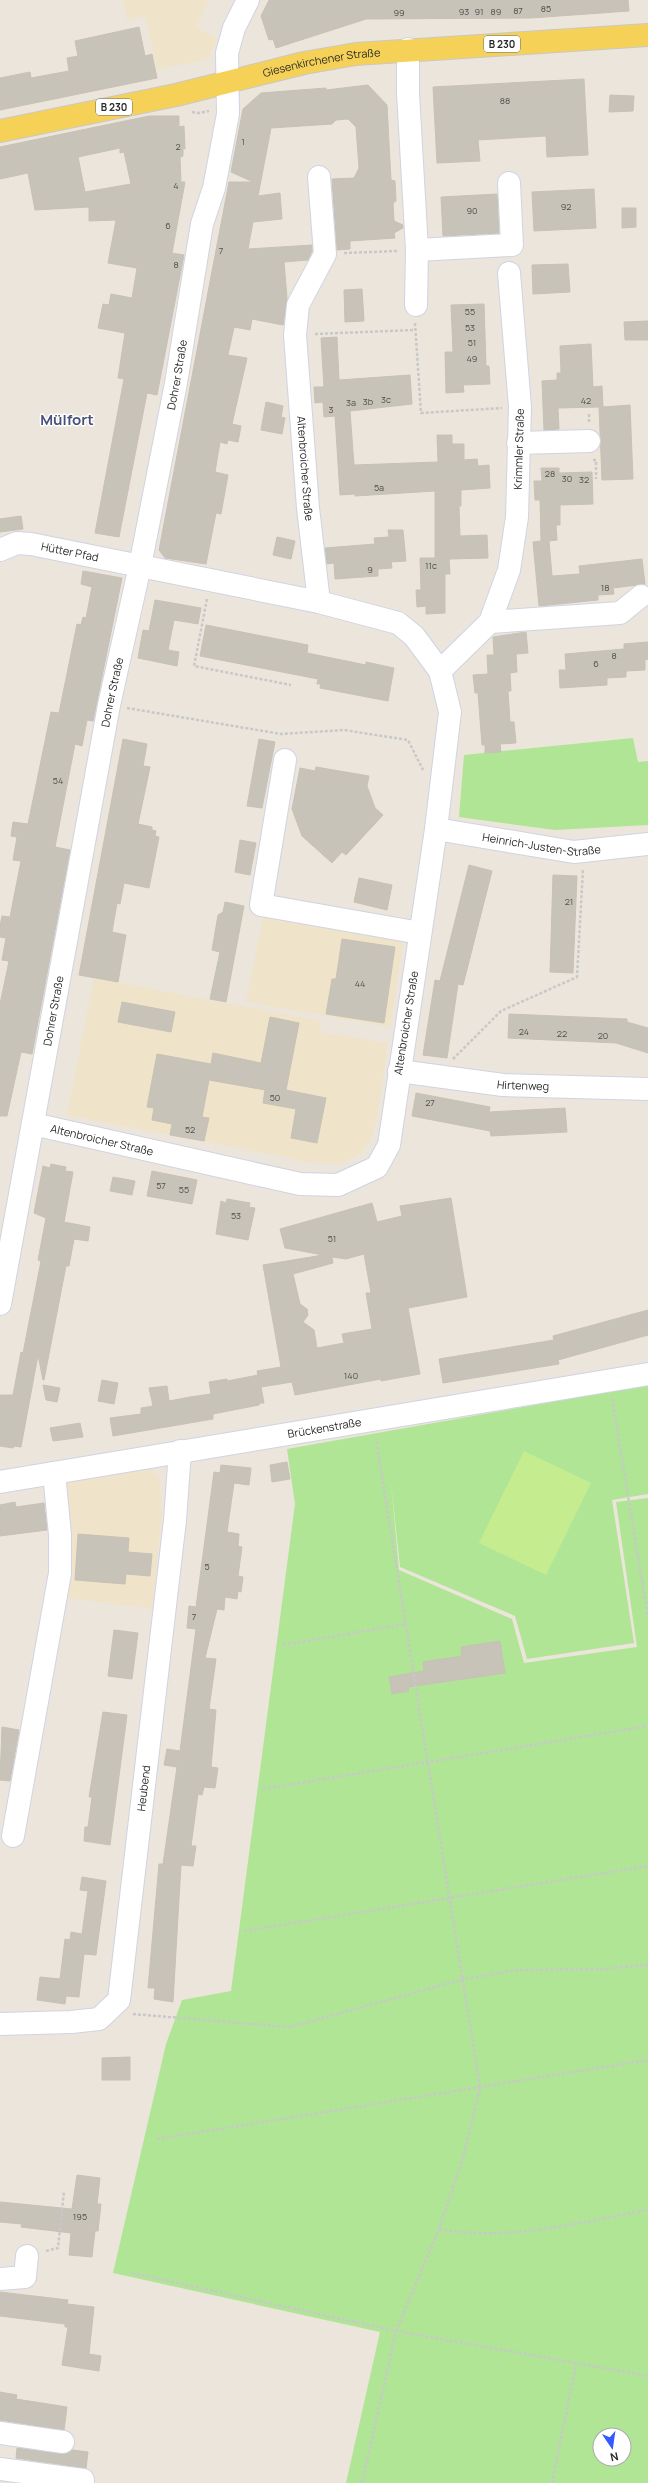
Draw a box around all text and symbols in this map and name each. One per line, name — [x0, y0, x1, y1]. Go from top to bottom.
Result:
house number: 85 — [541, 2, 551, 15]
house number: 87 — [513, 4, 523, 17]
house number: 93 — [459, 5, 469, 18]
house number: 91 — [474, 5, 484, 18]
house number: 89 — [491, 5, 501, 18]
house number: 99 — [393, 6, 405, 19]
road number: B 230 — [484, 36, 520, 52]
street label: Giesenkirchener Straße — [261, 44, 381, 80]
house number: 88 — [500, 94, 510, 107]
road number: B 230 — [96, 99, 132, 115]
house number: 1 — [241, 135, 245, 148]
house number: 2 — [175, 140, 181, 153]
house number: 4 — [173, 179, 179, 192]
house number: 92 — [561, 200, 571, 213]
house number: 90 — [466, 204, 478, 217]
house number: 6 — [165, 219, 171, 232]
house number: 7 — [219, 244, 224, 257]
house number: 8 — [173, 258, 179, 271]
house number: 55 — [465, 305, 475, 318]
house number: 53 — [465, 321, 475, 334]
house number: 51 — [468, 336, 476, 349]
street label: Dohrer Straße — [163, 338, 190, 411]
house number: 49 — [467, 352, 477, 365]
house number: 3c — [381, 393, 391, 406]
house number: 42 — [581, 394, 591, 407]
house number: 3b — [363, 395, 373, 408]
house number: 3a — [346, 396, 356, 409]
house number: 3 — [329, 403, 334, 416]
street label: Krimmler Straße — [510, 408, 527, 490]
district label: Mülfort — [40, 409, 94, 430]
street label: Altenbroicher Straße — [294, 415, 318, 522]
house number: 28 — [545, 467, 555, 480]
house number: 30 — [562, 472, 572, 485]
house number: 32 — [579, 473, 589, 486]
house number: 5a — [374, 481, 384, 494]
street label: Hütter Pfad — [40, 538, 100, 564]
house number: 11c — [425, 559, 437, 572]
house number: 9 — [367, 563, 373, 576]
house number: 18 — [601, 581, 609, 594]
house number: 8 — [611, 649, 617, 662]
street label: Dohrer Straße — [97, 655, 127, 728]
house number: 6 — [593, 657, 599, 670]
house number: 54 — [53, 774, 63, 787]
street label: Heinrich-Justen-Straße — [481, 829, 602, 859]
house number: 21 — [565, 895, 573, 908]
street label: Altenbroicher Straße — [390, 969, 421, 1076]
street label: Dohrer Straße — [39, 974, 67, 1047]
house number: 44 — [355, 977, 365, 990]
house number: 24 — [519, 1025, 529, 1038]
house number: 22 — [557, 1027, 567, 1040]
house number: 20 — [598, 1029, 608, 1042]
street label: Hirtenweg — [496, 1076, 549, 1093]
house number: 50 — [270, 1091, 280, 1104]
house number: 27 — [425, 1096, 435, 1109]
street label: Altenbroicher Straße — [49, 1120, 156, 1159]
house number: 52 — [185, 1123, 195, 1136]
house number: 57 — [156, 1179, 166, 1192]
house number: 55 — [179, 1183, 189, 1196]
house number: 53 — [231, 1209, 241, 1222]
house number: 51 — [328, 1232, 336, 1245]
house number: 140 — [344, 1369, 358, 1382]
street label: Brückenstraße — [286, 1414, 363, 1441]
house number: 5 — [204, 1560, 210, 1573]
house number: 7 — [192, 1610, 197, 1623]
street label: Heubend — [133, 1764, 153, 1812]
house number: 195 — [73, 2210, 87, 2223]
north arrow — [592, 2427, 632, 2467]
text: N — [609, 2449, 620, 2465]

